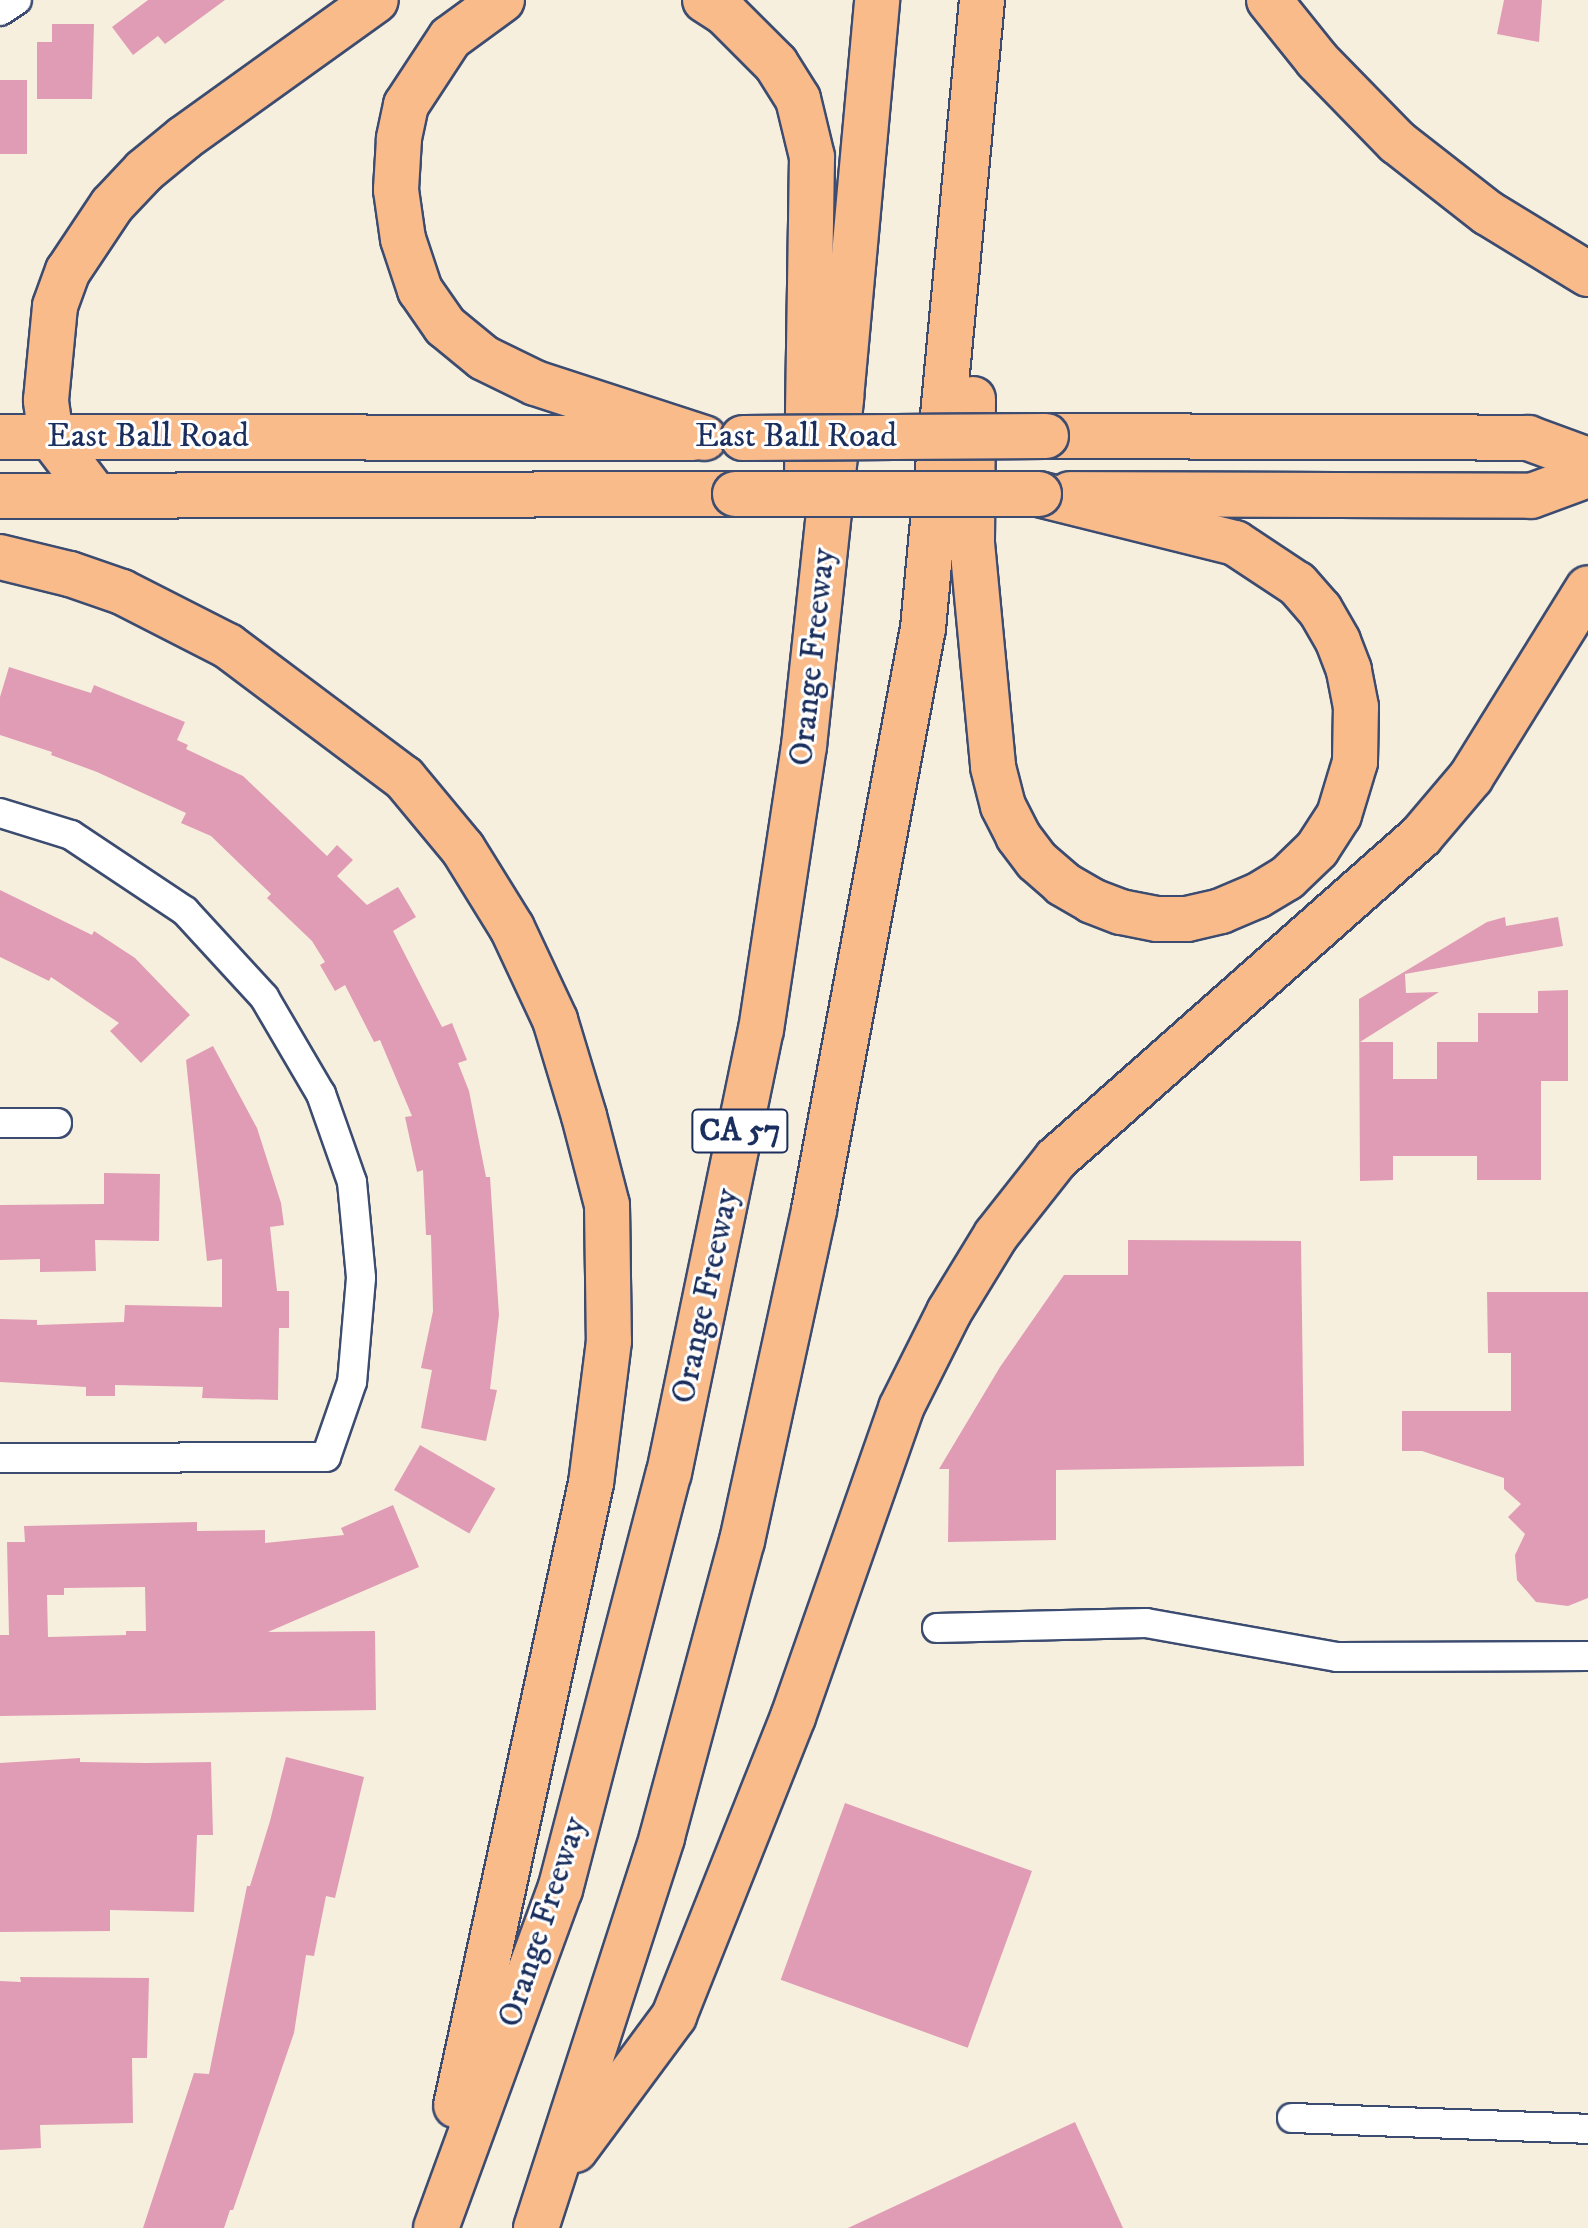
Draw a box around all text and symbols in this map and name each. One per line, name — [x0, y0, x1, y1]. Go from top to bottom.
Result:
street label: East Ball Road — [47, 417, 249, 457]
street label: East Ball Road — [695, 417, 897, 457]
street label: Orange Freeway — [781, 546, 845, 768]
road number: CA 57 — [690, 1103, 790, 1159]
street label: Orange Freeway — [663, 1185, 749, 1407]
street label: Orange Freeway — [490, 1812, 596, 2032]

